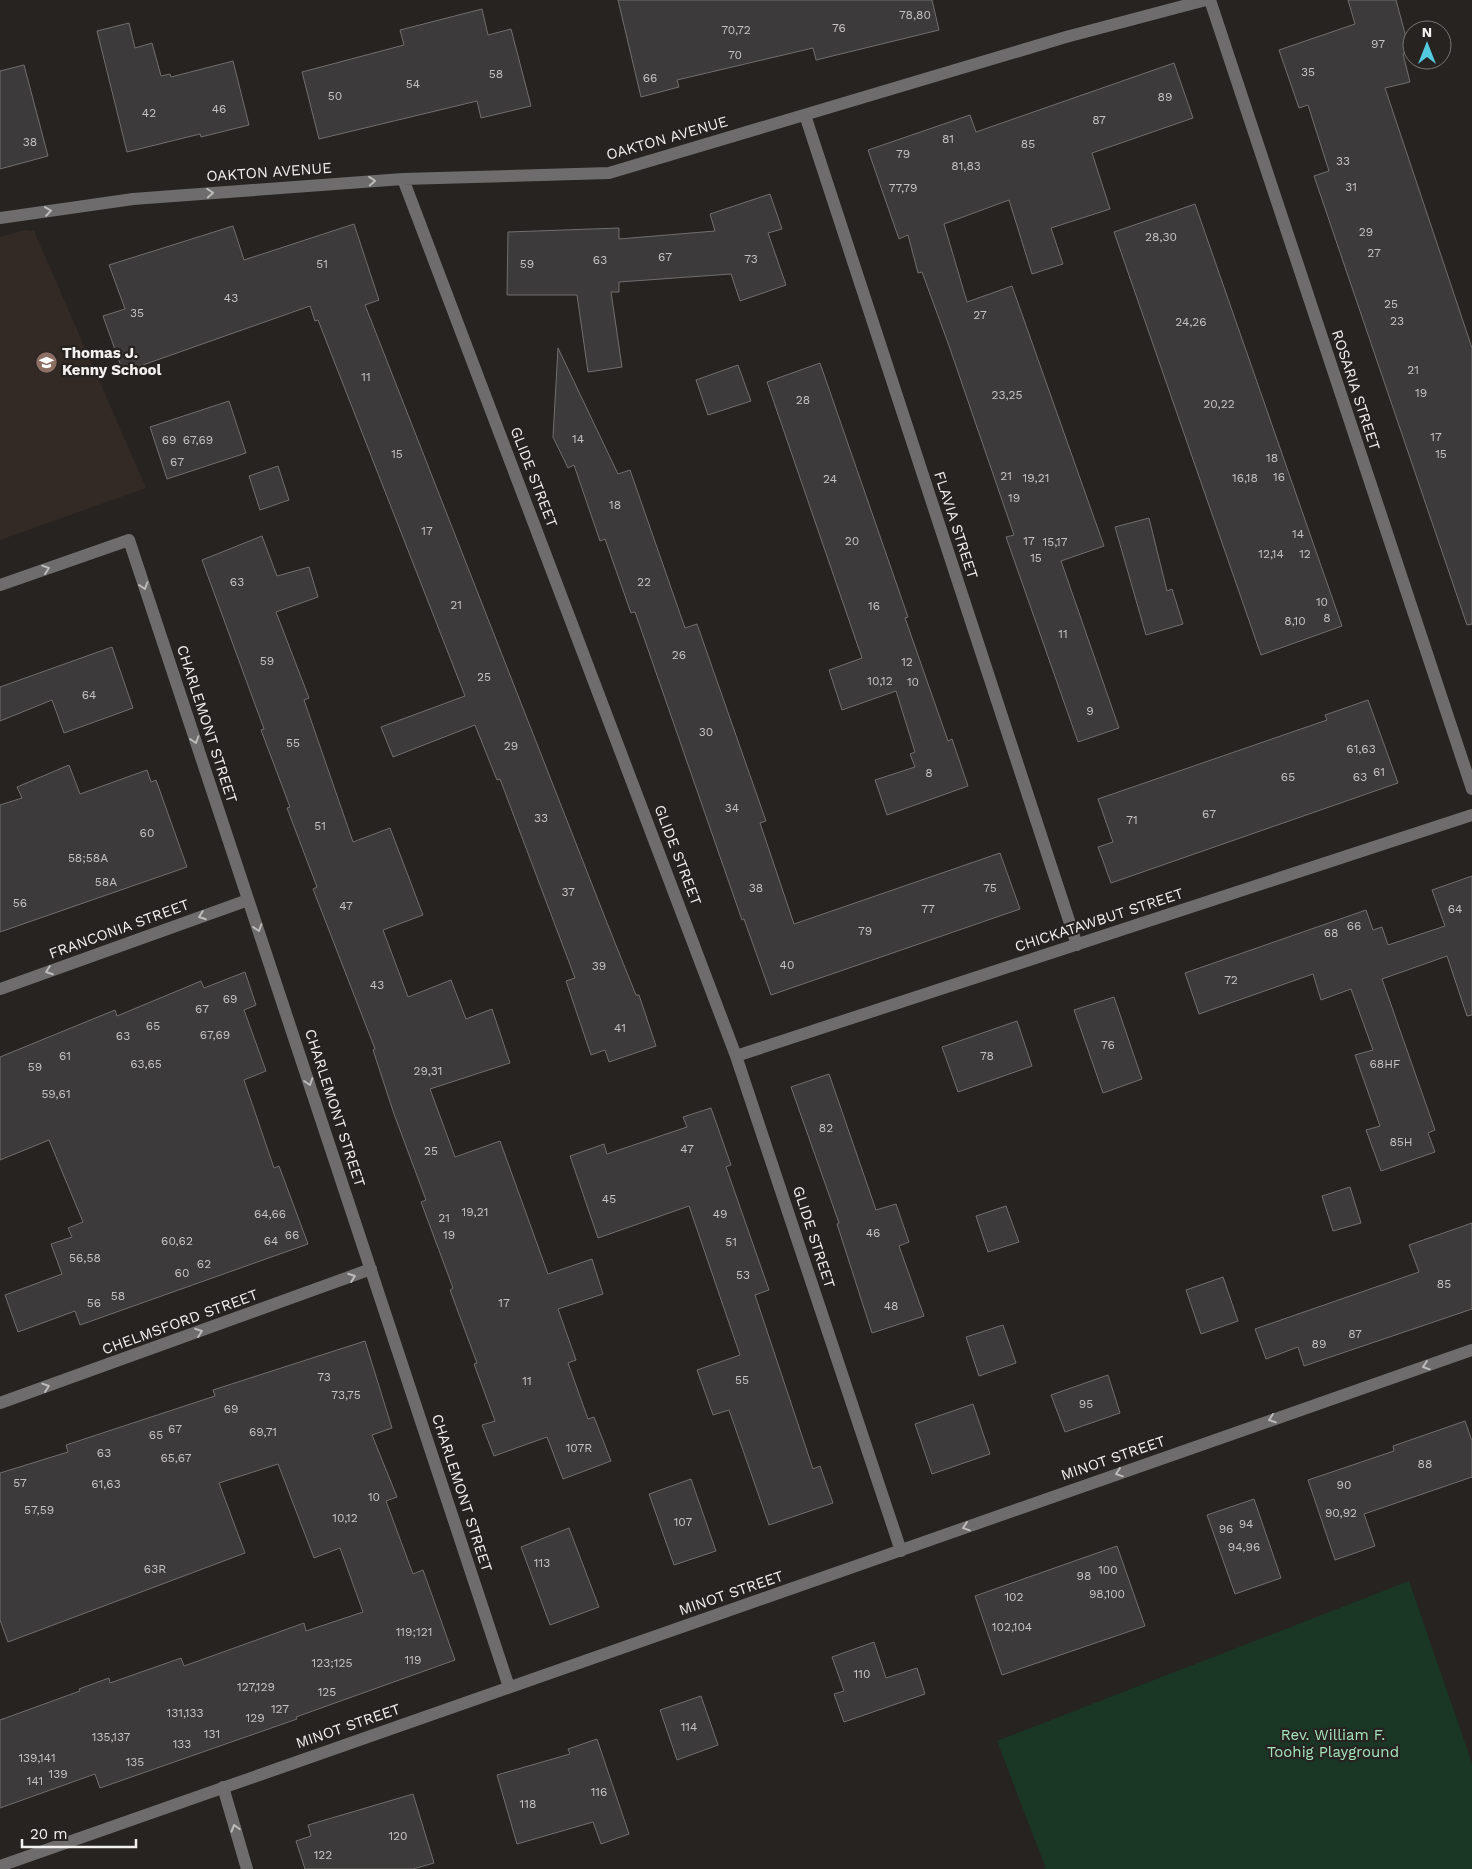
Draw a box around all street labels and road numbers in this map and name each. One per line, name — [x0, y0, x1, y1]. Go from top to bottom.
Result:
street label: OAKTON AVENUE — [604, 112, 730, 164]
street label: OAKTON AVENUE — [206, 159, 332, 185]
street label: ROSARIA STREET — [1328, 327, 1384, 453]
street label: GLIDE STREET — [507, 424, 561, 530]
street label: FLAVIA STREET — [930, 469, 982, 581]
street label: CHARLEMONT STREET — [173, 643, 241, 805]
street label: GLIDE STREET — [651, 802, 705, 908]
street label: CHICKATAWBUT STREET — [1012, 884, 1186, 956]
street label: FRANCONIA STREET — [46, 895, 192, 963]
street label: CHARLEMONT STREET — [301, 1027, 369, 1189]
street label: GLIDE STREET — [789, 1184, 839, 1290]
street label: CHELMSFORD STREET — [100, 1285, 260, 1359]
street label: CHARLEMONT STREET — [428, 1412, 496, 1574]
street label: MINOT STREET — [1058, 1432, 1168, 1484]
street label: MINOT STREET — [676, 1567, 786, 1619]
street label: MINOT STREET — [293, 1700, 403, 1752]

